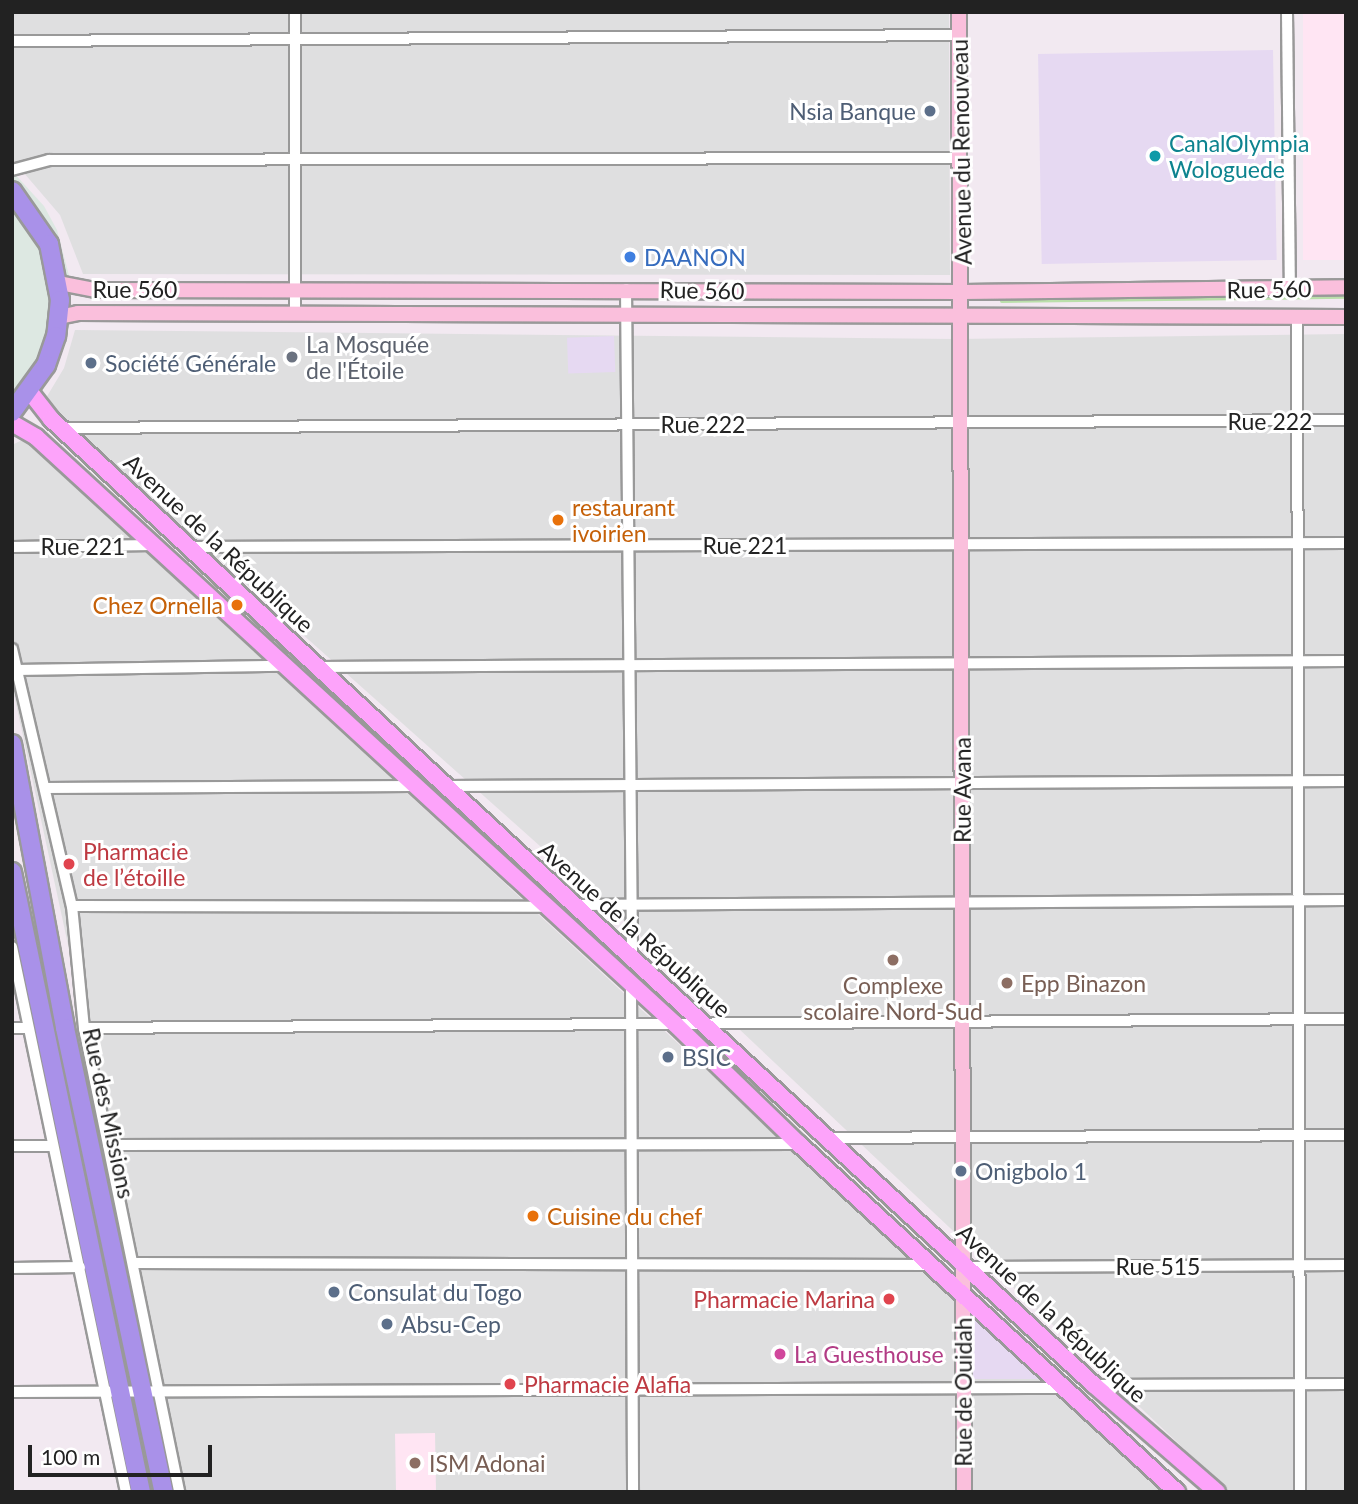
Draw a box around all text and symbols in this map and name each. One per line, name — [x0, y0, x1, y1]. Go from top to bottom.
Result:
street label: Avenue du Renouveau — [945, 39, 977, 265]
place label: Nsia Banque — [789, 97, 916, 125]
marker: Nsia Banque — [922, 103, 938, 119]
place label: CanalOlympia Wologuede — [1169, 129, 1310, 183]
marker: CanalOlympia Wologuede — [1147, 148, 1163, 164]
place label: DAANON — [644, 243, 746, 271]
marker: DAANON — [622, 249, 638, 265]
street label: Rue 560 — [1226, 274, 1312, 304]
street label: Rue 560 — [93, 275, 177, 303]
street label: Rue 560 — [659, 275, 745, 305]
place label: La Mosquée de l'Étoile — [306, 330, 429, 384]
place label: Société Générale — [105, 349, 276, 377]
marker: La Mosquée de l'Étoile — [284, 349, 300, 365]
marker: Société Générale — [83, 355, 99, 371]
street label: Rue 222 — [1228, 407, 1312, 435]
street label: Rue 222 — [661, 410, 745, 438]
street label: Avenue de la République — [119, 448, 319, 638]
place label: restaurant ivoirien — [572, 493, 675, 547]
marker: restaurant ivoirien — [550, 512, 566, 528]
street label: Rue 221 — [703, 531, 787, 559]
street label: Rue 221 — [41, 532, 125, 560]
place label: Chez Ornella — [93, 591, 223, 619]
marker: Chez Ornella — [229, 597, 245, 613]
street label: Rue Avana — [948, 737, 976, 843]
street label: Avenue de la République — [533, 835, 737, 1023]
place label: Pharmacie de l’étoille — [83, 837, 188, 891]
marker: Pharmacie de l’étoille — [61, 856, 77, 872]
marker: Complexe scolaire Nord-Sud — [885, 952, 901, 968]
place label: Epp Binazon — [1021, 969, 1146, 997]
place label: Complexe scolaire Nord-Sud — [803, 971, 983, 1025]
marker: Epp Binazon — [999, 975, 1015, 991]
street label: Rue des Missions — [77, 1025, 141, 1201]
place label: BSIC — [682, 1043, 731, 1071]
marker: BSIC — [660, 1049, 676, 1065]
place label: Onigbolo 1 — [975, 1157, 1087, 1185]
marker: Onigbolo 1 — [953, 1163, 969, 1179]
place label: Cuisine du chef — [547, 1202, 702, 1230]
marker: Cuisine du chef — [525, 1208, 541, 1224]
street label: Avenue de la République — [952, 1218, 1152, 1408]
street label: Rue 515 — [1116, 1252, 1200, 1280]
place label: Consulat du Togo — [348, 1278, 523, 1306]
marker: Consulat du Togo — [326, 1284, 342, 1300]
place label: Pharmacie Marina — [693, 1285, 875, 1313]
marker: Pharmacie Marina — [881, 1291, 897, 1307]
place label: Absu-Cep — [401, 1310, 501, 1338]
marker: Absu-Cep — [379, 1316, 395, 1332]
street label: Rue de Ouidah — [949, 1317, 977, 1467]
place label: La Guesthouse — [794, 1340, 944, 1368]
marker: La Guesthouse — [772, 1346, 788, 1362]
place label: Pharmacie Alafia — [524, 1370, 692, 1398]
marker: Pharmacie Alafia — [502, 1376, 518, 1392]
scale bar — [32, 1430, 215, 1474]
text: 100 m — [41, 1444, 100, 1469]
place label: ISM Adonai — [429, 1449, 546, 1477]
marker: ISM Adonai — [407, 1455, 423, 1471]

